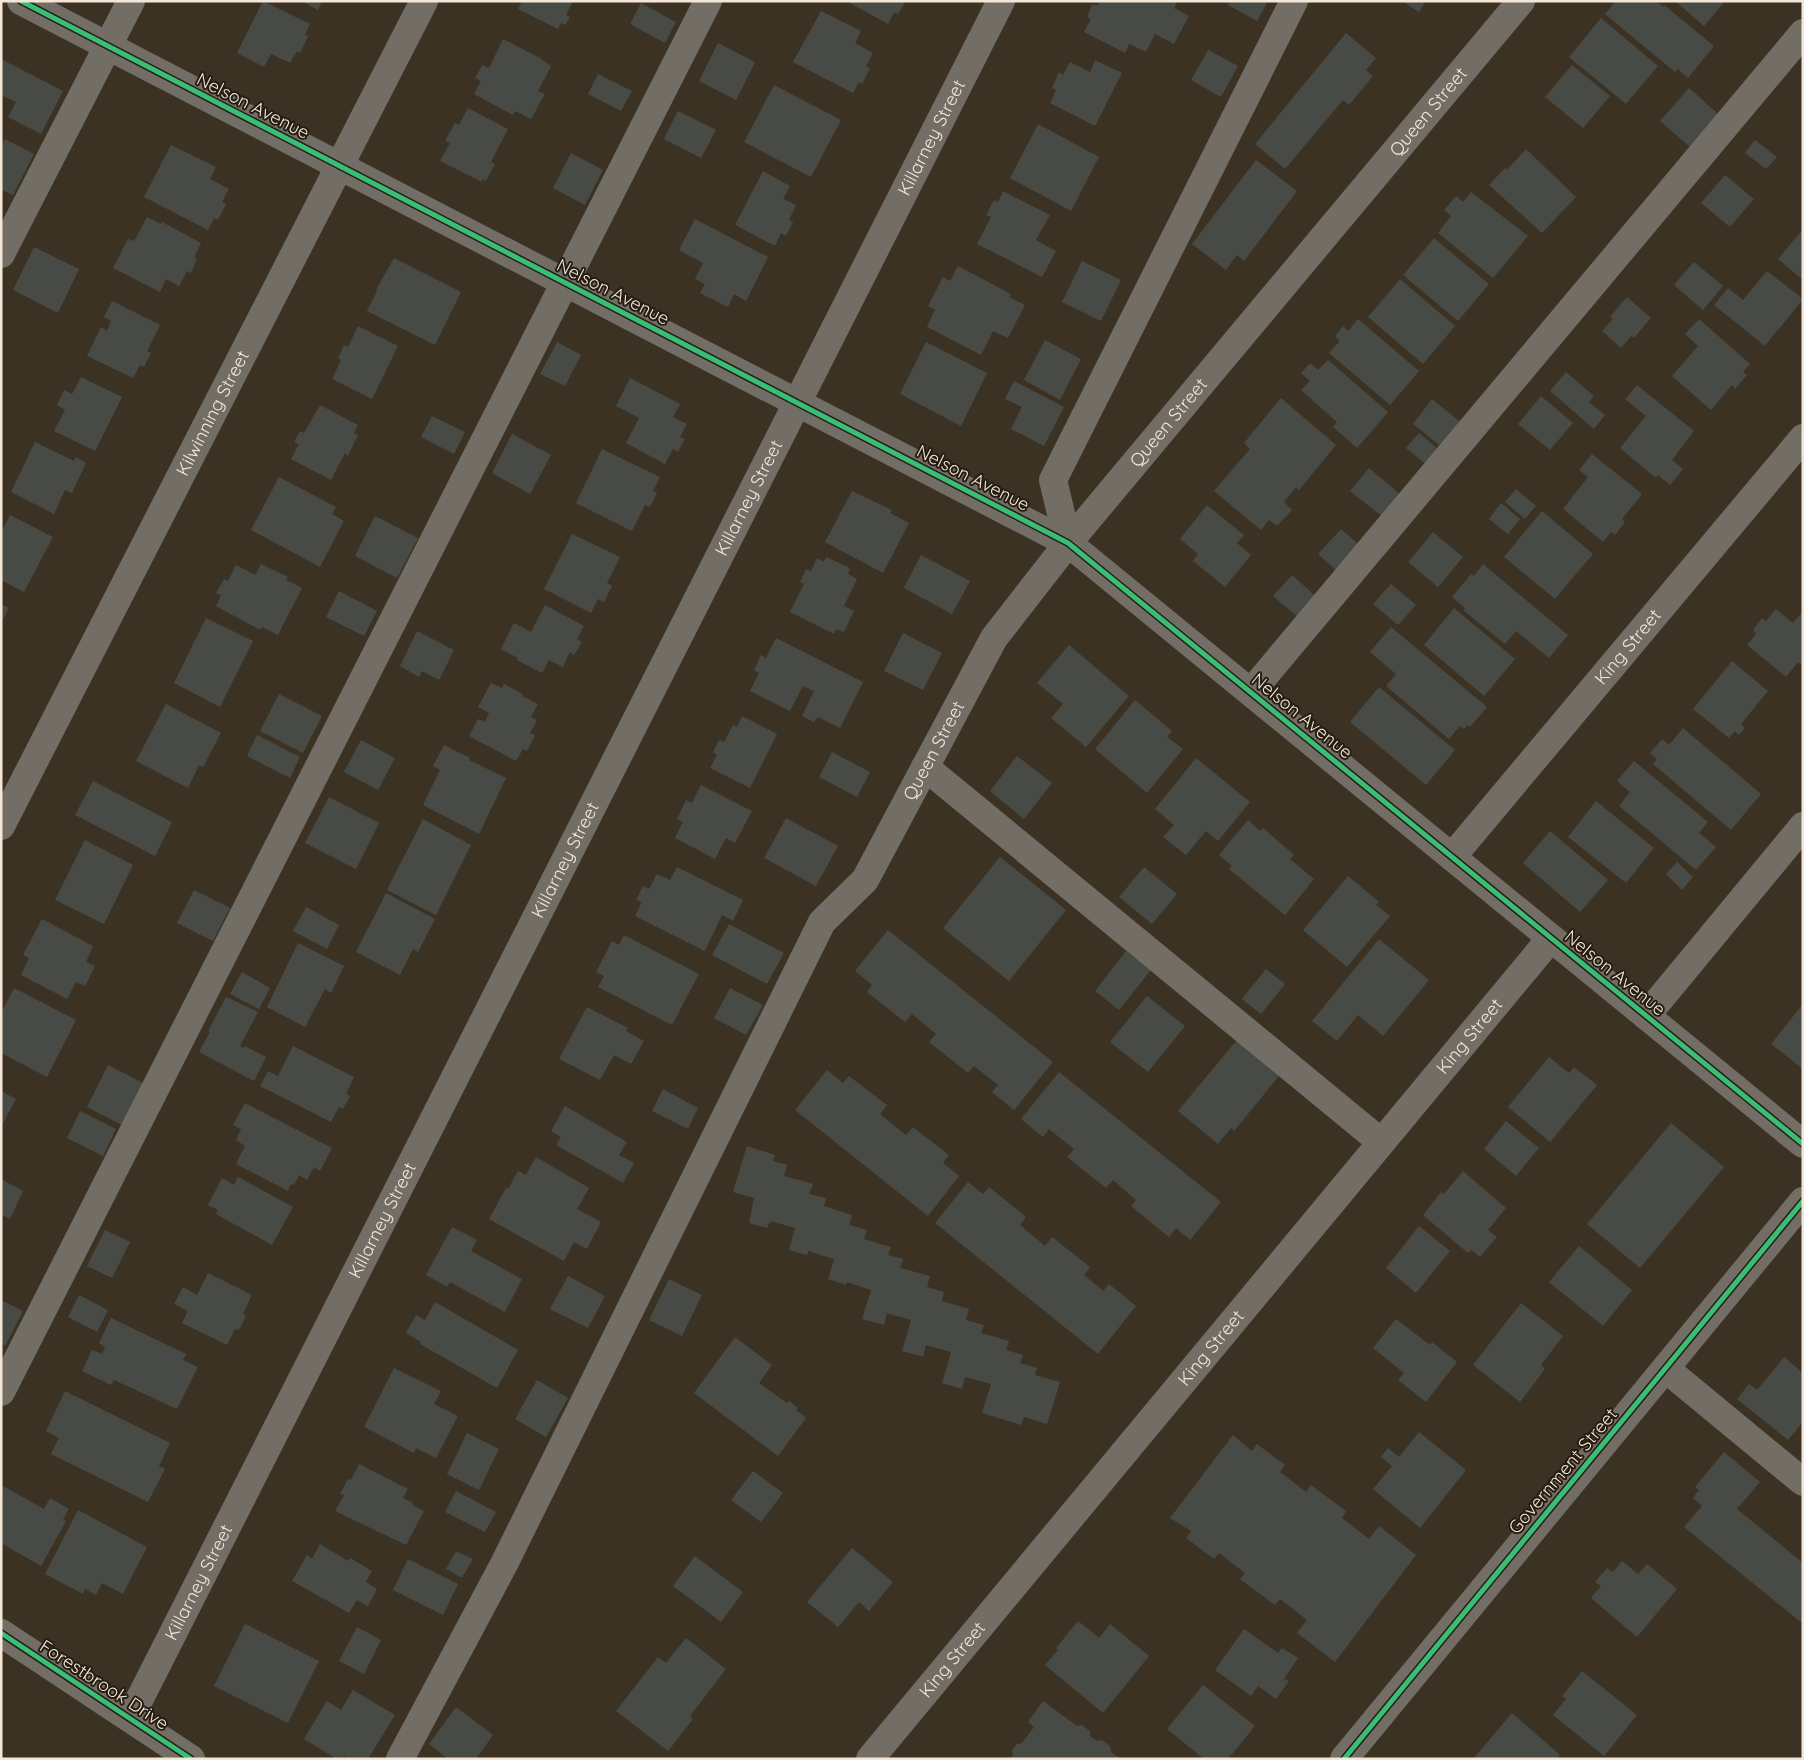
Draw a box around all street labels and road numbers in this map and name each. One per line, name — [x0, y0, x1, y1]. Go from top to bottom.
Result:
street label: Queen Street — [1384, 62, 1472, 161]
street label: Nelson Avenue — [193, 67, 314, 144]
street label: Killarney Street — [892, 76, 970, 199]
street label: Nelson Avenue — [553, 253, 674, 330]
street label: Kilwinning Street — [171, 346, 254, 479]
street label: Queen Street — [1124, 373, 1212, 472]
street label: Killarney Street — [709, 436, 787, 560]
street label: Nelson Avenue — [913, 439, 1034, 516]
street label: King Street — [1589, 604, 1666, 689]
street label: Nelson Avenue — [1247, 668, 1358, 763]
street label: Queen Street — [898, 697, 969, 804]
street label: Killarney Street — [526, 798, 604, 922]
street label: Nelson Avenue — [1560, 925, 1671, 1020]
street label: King Street — [1431, 993, 1507, 1079]
street label: Killarney Street — [343, 1158, 421, 1282]
street label: King Street — [1172, 1305, 1249, 1390]
street label: Government Street — [1503, 1403, 1622, 1538]
street label: Killarney Street — [159, 1520, 237, 1644]
street label: King Street — [914, 1617, 990, 1702]
street label: Forestbrook Drive — [35, 1634, 173, 1735]

